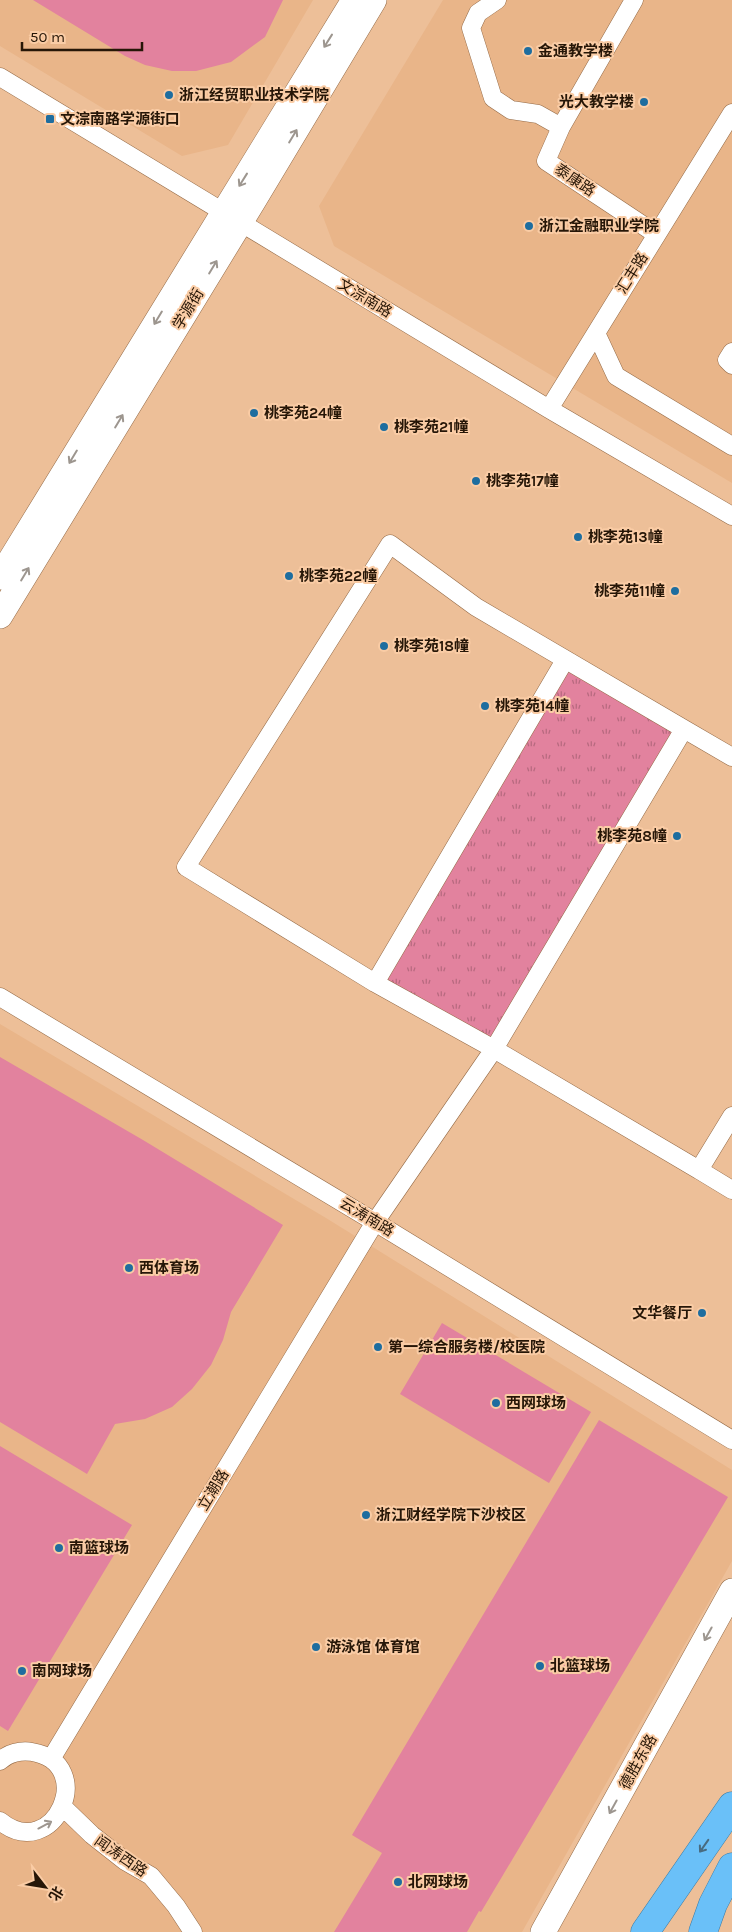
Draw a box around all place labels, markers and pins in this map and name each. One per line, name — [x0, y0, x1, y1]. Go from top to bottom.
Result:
place label: 金通教学楼 — [538, 42, 613, 60]
marker: 金通教学楼 — [522, 45, 534, 57]
place label: 浙江经贸职业技术学院 — [179, 86, 329, 104]
marker: 浙江经贸职业技术学院 — [163, 89, 175, 101]
place label: 光大教学楼 — [559, 93, 634, 111]
marker: 光大教学楼 — [638, 96, 650, 108]
place label: 文淙南路学源街口 — [60, 110, 180, 128]
marker: 文淙南路学源街口 — [44, 113, 56, 125]
place label: 浙江金融职业学院 — [539, 217, 659, 235]
marker: 浙江金融职业学院 — [523, 220, 535, 232]
place label: 桃李苑24幢 — [264, 404, 342, 422]
marker: 桃李苑24幢 — [248, 407, 260, 419]
place label: 桃李苑21幢 — [394, 418, 468, 436]
marker: 桃李苑21幢 — [378, 421, 390, 433]
place label: 桃李苑17幢 — [486, 472, 559, 490]
marker: 桃李苑17幢 — [470, 475, 482, 487]
place label: 桃李苑13幢 — [588, 528, 663, 546]
marker: 桃李苑13幢 — [572, 531, 584, 543]
place label: 桃李苑22幢 — [299, 567, 377, 585]
marker: 桃李苑22幢 — [283, 570, 295, 582]
place label: 桃李苑11幢 — [594, 582, 665, 600]
marker: 桃李苑11幢 — [669, 585, 681, 597]
place label: 桃李苑18幢 — [394, 637, 469, 655]
marker: 桃李苑18幢 — [378, 640, 390, 652]
place label: 桃李苑14幢 — [495, 697, 569, 715]
marker: 桃李苑14幢 — [479, 700, 491, 712]
place label: 桃李苑8幢 — [597, 827, 667, 845]
marker: 桃李苑8幢 — [671, 830, 683, 842]
place label: 西体育场 — [139, 1259, 199, 1277]
marker: 西体育场 — [123, 1262, 135, 1274]
place label: 文华餐厅 — [632, 1304, 692, 1322]
marker: 文华餐厅 — [696, 1307, 708, 1319]
place label: 第一综合服务楼/校医院 — [388, 1338, 545, 1356]
marker: 第一综合服务楼/校医院 — [372, 1341, 384, 1353]
place label: 西网球场 — [506, 1394, 566, 1412]
marker: 西网球场 — [490, 1397, 502, 1409]
place label: 浙江财经学院下沙校区 — [376, 1506, 526, 1524]
marker: 浙江财经学院下沙校区 — [360, 1509, 372, 1521]
place label: 南篮球场 — [69, 1539, 129, 1557]
marker: 南篮球场 — [53, 1542, 65, 1554]
place label: 游泳馆 体育馆 — [326, 1638, 420, 1656]
marker: 游泳馆 体育馆 — [310, 1641, 322, 1653]
place label: 北篮球场 — [550, 1657, 610, 1675]
marker: 北篮球场 — [534, 1660, 546, 1672]
place label: 南网球场 — [32, 1662, 92, 1680]
marker: 南网球场 — [16, 1665, 28, 1677]
place label: 北网球场 — [408, 1873, 468, 1891]
marker: 北网球场 — [392, 1876, 404, 1888]

